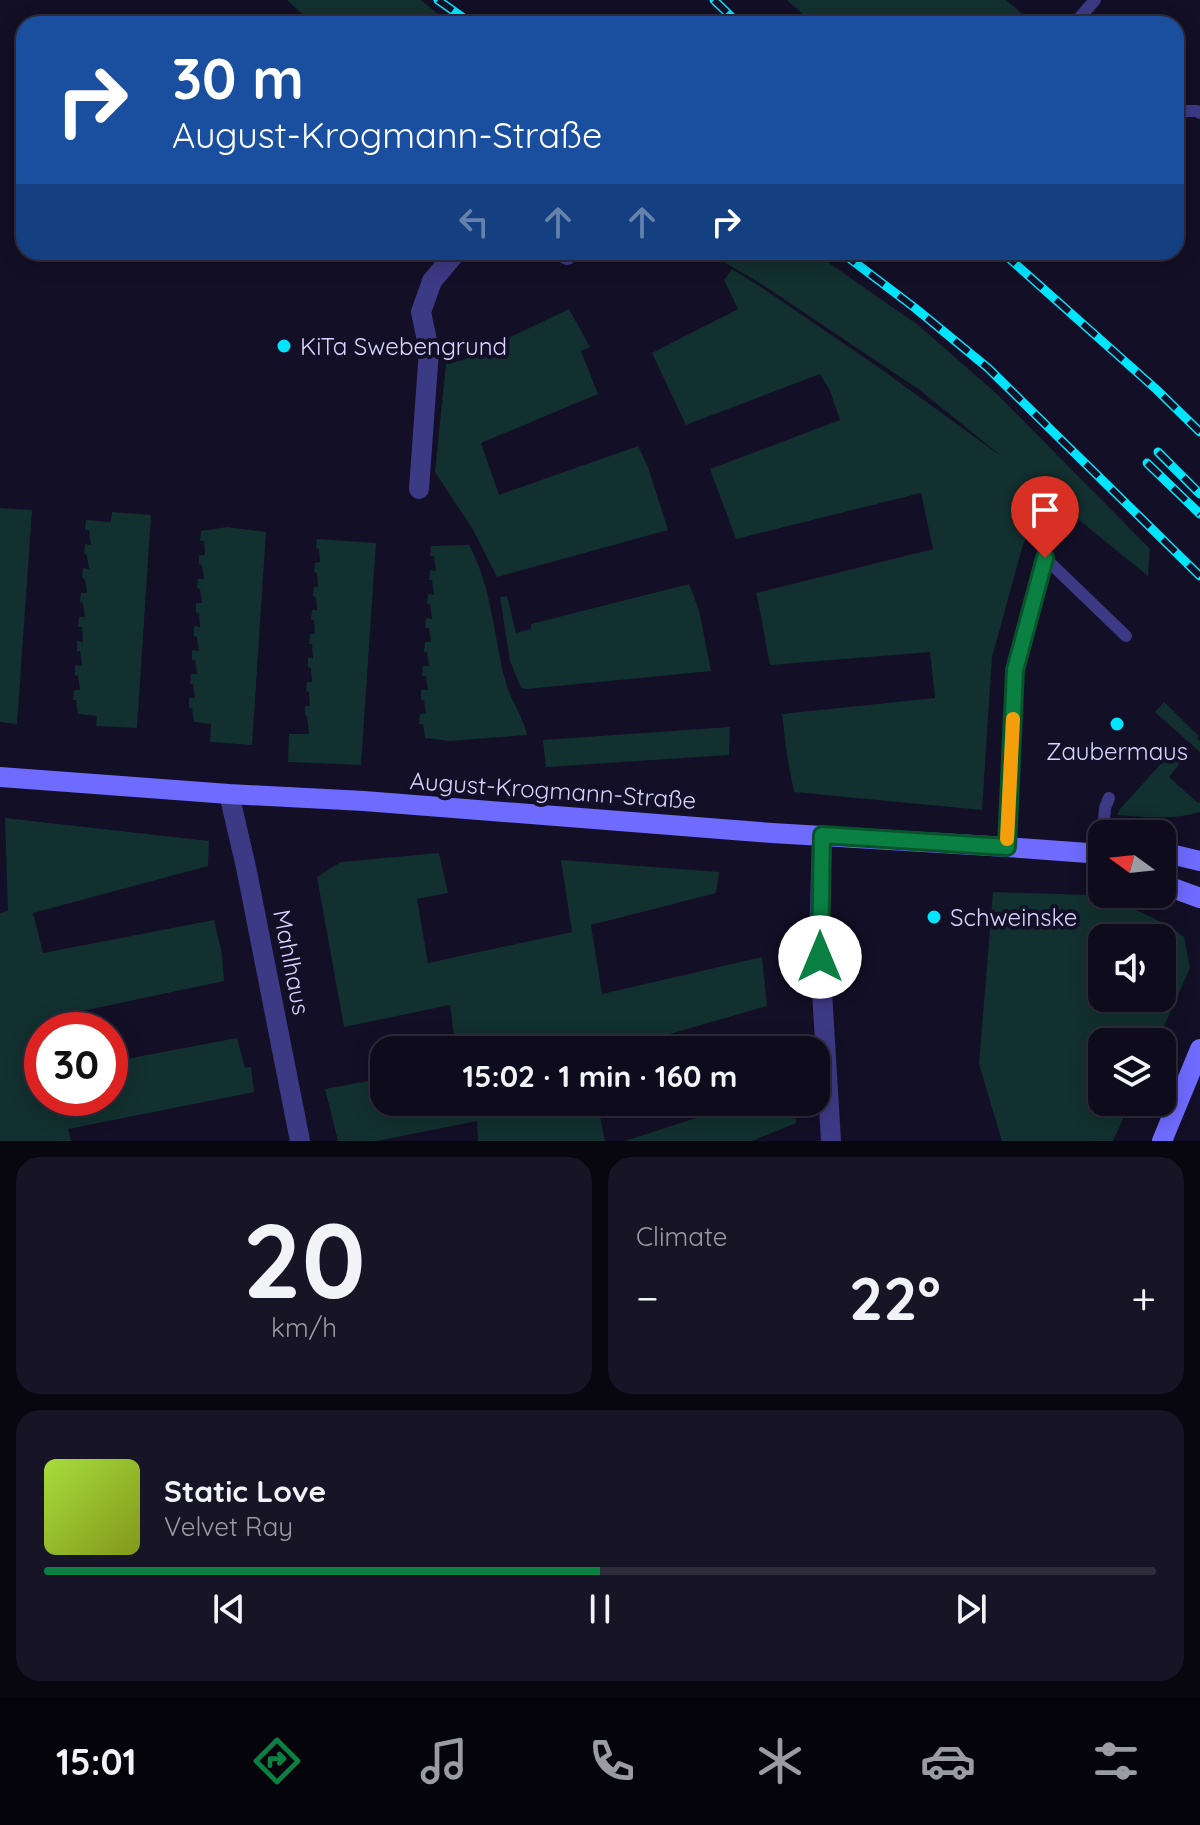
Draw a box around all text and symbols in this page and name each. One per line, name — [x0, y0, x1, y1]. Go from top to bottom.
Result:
text: 30 m — [172, 43, 304, 113]
icon: right — [40, 48, 144, 152]
text: August-Krogmann-Straße — [172, 112, 602, 157]
icon: left — [452, 200, 496, 244]
icon: ahead — [536, 200, 580, 244]
icon: ahead — [620, 200, 664, 244]
icon: right — [704, 200, 748, 244]
place label: KiTa Swebengrund — [300, 331, 507, 361]
marker: KiTa Swebengrund — [275, 337, 293, 355]
pin — [1011, 476, 1079, 558]
icon: arrive — [1023, 488, 1067, 532]
marker: Zaubermaus — [1108, 715, 1126, 733]
place label: Zaubermaus — [1046, 736, 1188, 766]
street label: August-Krogmann-Straße — [409, 765, 697, 815]
north arrow — [1088, 820, 1176, 908]
map controls — [1088, 820, 1176, 1116]
place label: Schweinske — [950, 902, 1077, 932]
street label: Mahlhaus — [267, 907, 317, 1017]
marker: Schweinske — [925, 908, 943, 926]
position arrow — [778, 915, 862, 999]
button: sound — [1088, 924, 1176, 1012]
speed limit sign: 30 — [24, 1012, 128, 1116]
button: layers — [1088, 1028, 1176, 1116]
text: 15:02 · 1 min · 160 m — [463, 1057, 737, 1095]
text: 20 — [242, 1194, 366, 1324]
text: Climate — [636, 1220, 727, 1253]
text: 22° — [849, 1260, 941, 1335]
text: − — [636, 1270, 659, 1325]
text: + — [1131, 1270, 1156, 1325]
text: km/h — [271, 1311, 337, 1344]
text: Static Love — [164, 1472, 326, 1510]
text: Velvet Ray — [164, 1510, 293, 1543]
icon: previous — [207, 1587, 251, 1631]
icon: pause — [578, 1587, 622, 1631]
icon: next — [949, 1587, 993, 1631]
icon: directions — [249, 1733, 305, 1789]
icon: music — [416, 1733, 472, 1789]
icon: phone — [584, 1733, 640, 1789]
icon: climate — [752, 1733, 808, 1789]
icon: car — [920, 1733, 976, 1789]
icon: filters — [1088, 1733, 1144, 1789]
text: 15:01 — [56, 1739, 137, 1784]

